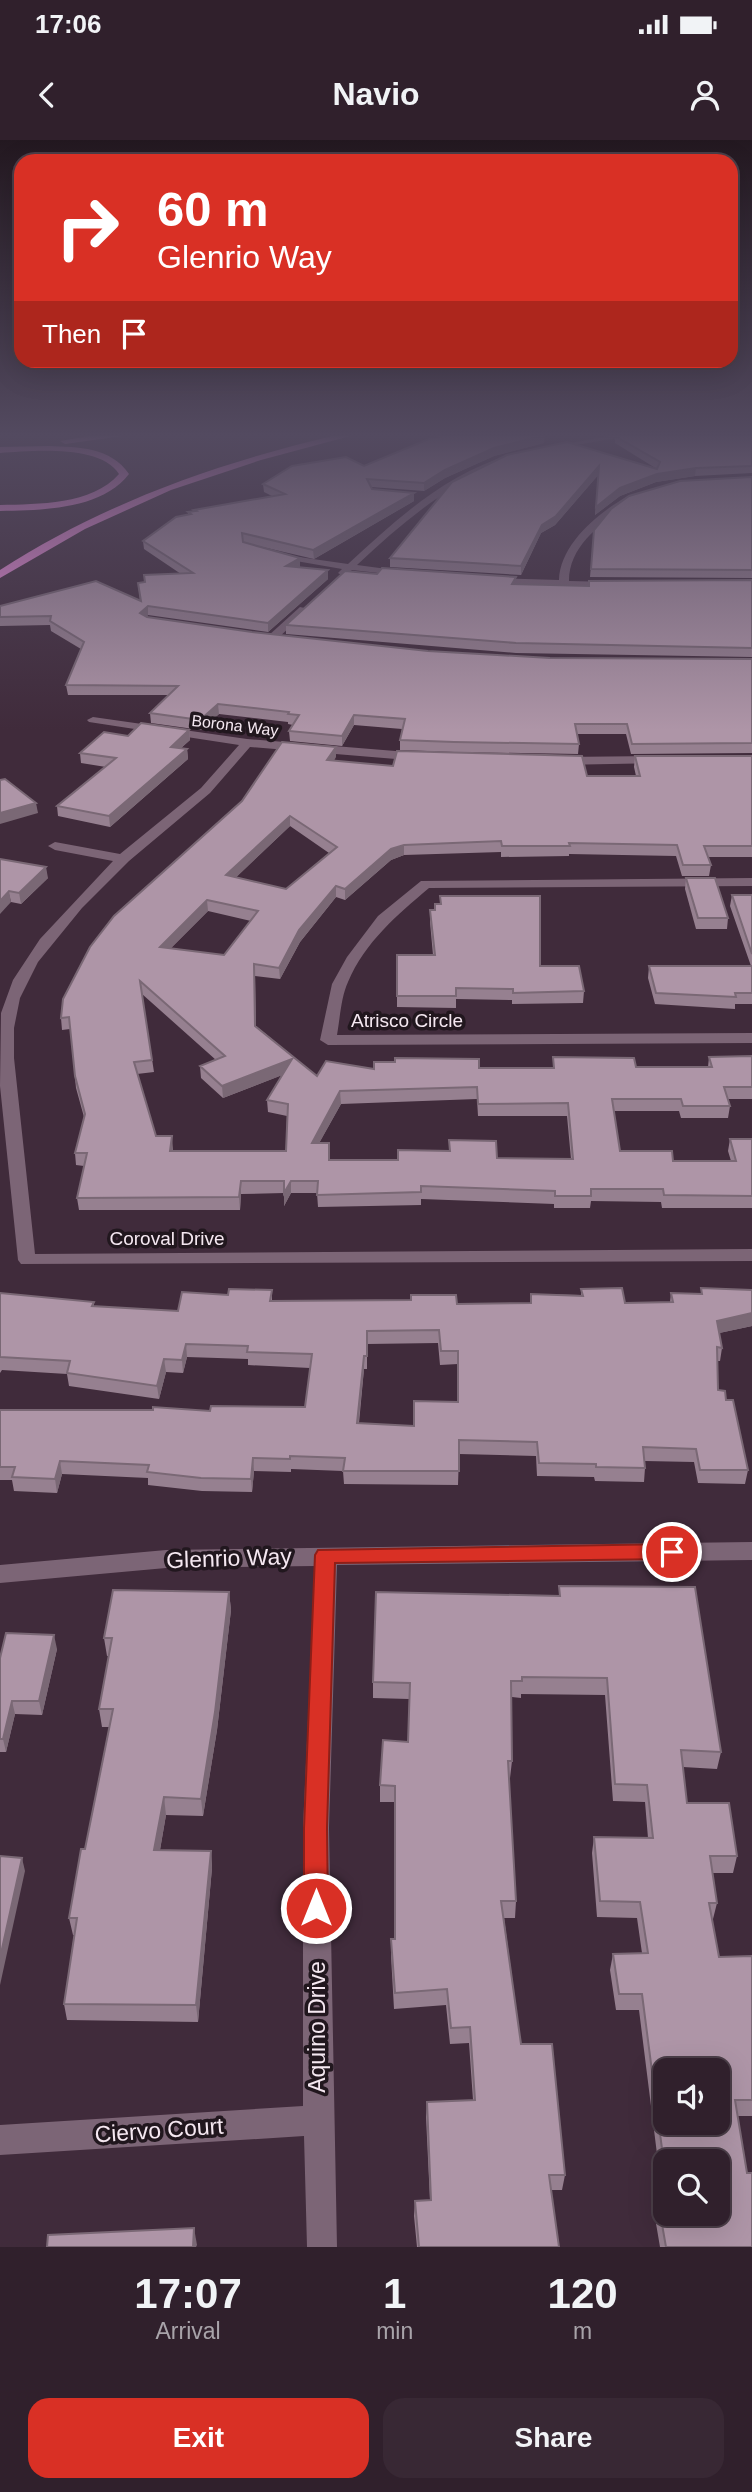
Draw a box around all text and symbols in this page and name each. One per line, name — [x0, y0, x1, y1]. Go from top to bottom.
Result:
text: 17:06 — [35, 9, 102, 39]
icon: back — [28, 76, 66, 114]
text: Navio — [332, 76, 420, 112]
icon: person — [686, 76, 724, 114]
icon: right — [42, 182, 133, 273]
text: 60 m — [157, 182, 269, 236]
text: Glenrio Way — [157, 239, 332, 275]
icon: arrive — [115, 315, 153, 353]
text: Then — [42, 319, 101, 349]
street label: Borona Way — [191, 712, 279, 739]
street label: Atrisco Circle — [351, 1010, 463, 1031]
street label: Coroval Drive — [109, 1228, 225, 1249]
pin — [642, 1522, 702, 1582]
icon: arrive — [653, 1533, 691, 1571]
street label: Glenrio Way — [166, 1543, 293, 1573]
position arrow — [279, 1871, 353, 1945]
street label: Aquino Drive — [304, 1961, 330, 2093]
map controls — [653, 2058, 730, 2226]
button: sound — [653, 2058, 730, 2135]
street label: Ciervo Court — [94, 2112, 225, 2147]
button: search — [653, 2149, 730, 2226]
text: 17:07 — [134, 2270, 242, 2317]
text: 1 — [383, 2270, 406, 2317]
text: 120 — [548, 2270, 618, 2317]
text: Arrival — [155, 2318, 221, 2344]
text: min — [376, 2318, 413, 2344]
text: m — [573, 2318, 592, 2344]
button: Exit — [28, 2398, 369, 2478]
button: Share — [383, 2398, 724, 2478]

